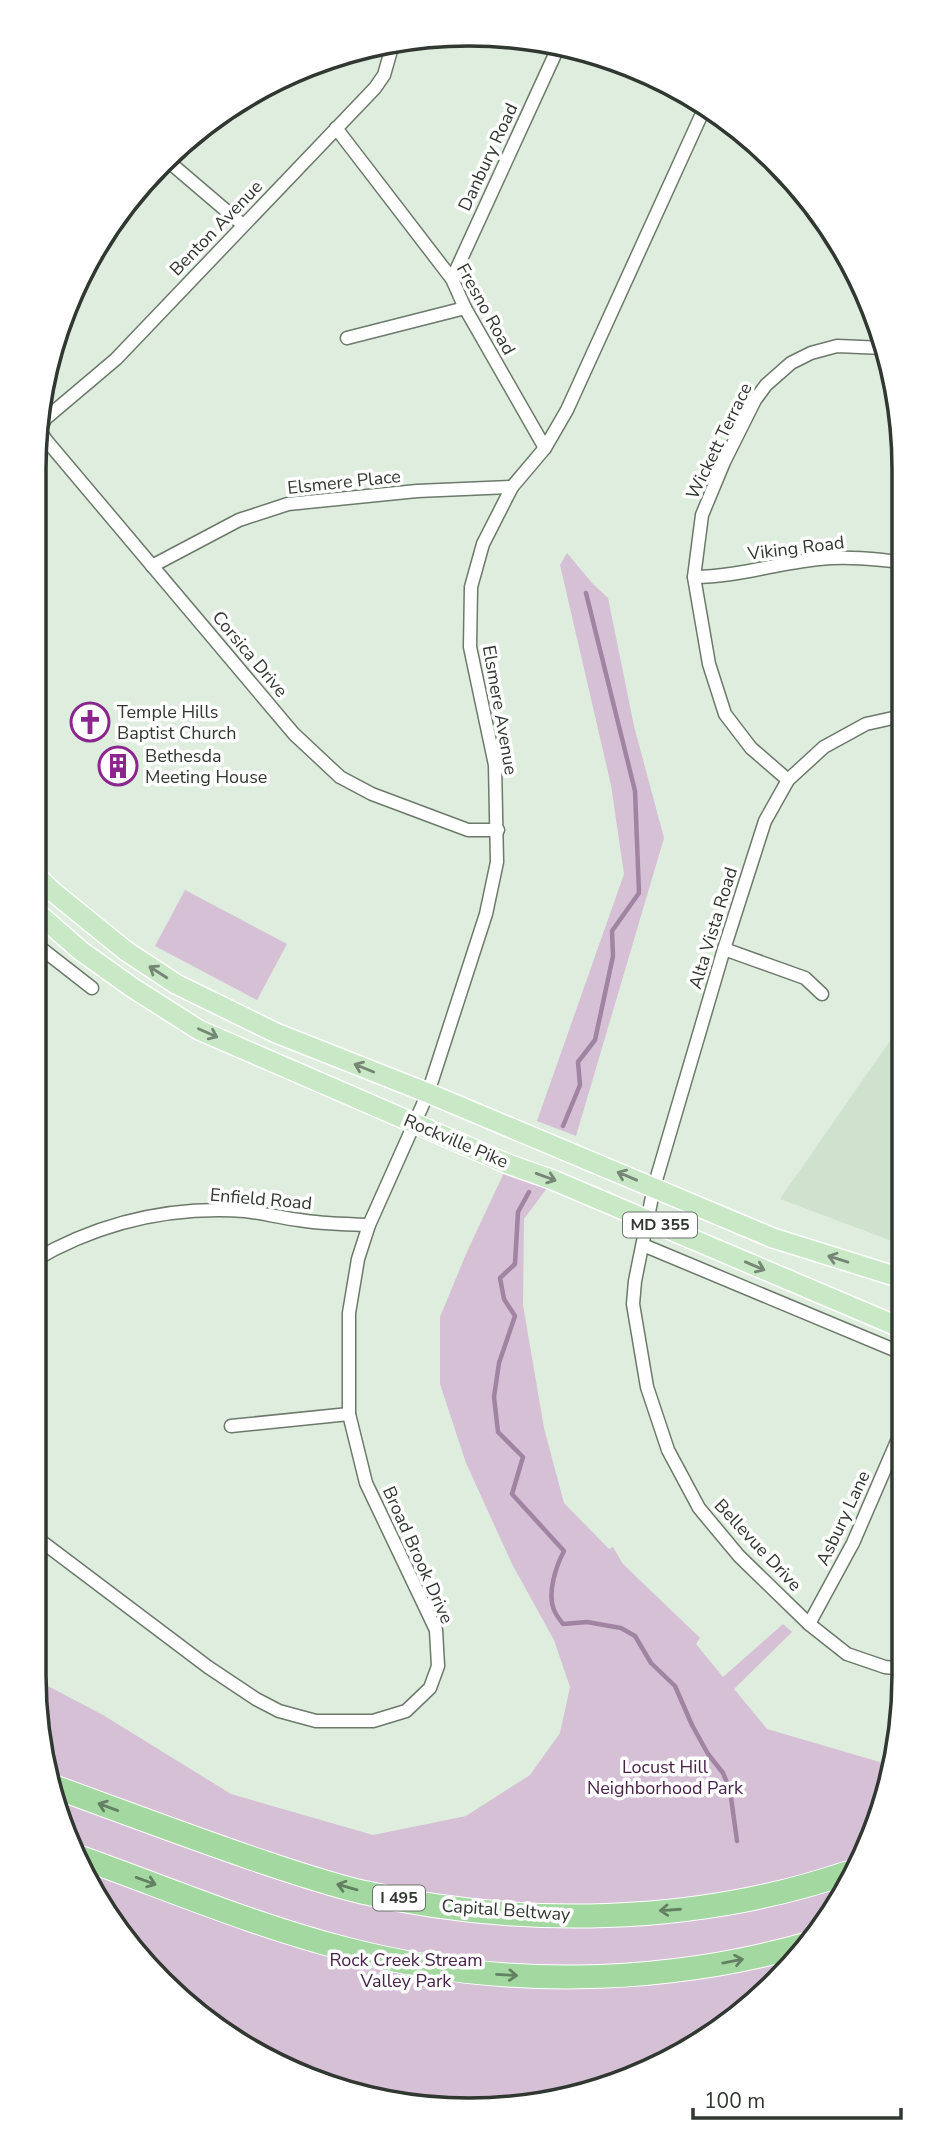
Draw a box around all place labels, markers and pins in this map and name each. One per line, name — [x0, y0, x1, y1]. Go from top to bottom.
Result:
place label: Temple Hills Baptist Church — [117, 700, 236, 745]
church icon: Temple Hills Baptist Church — [69, 701, 111, 743]
place label: Bethesda Meeting House — [145, 744, 267, 789]
building icon: Bethesda Meeting House — [97, 745, 139, 787]

